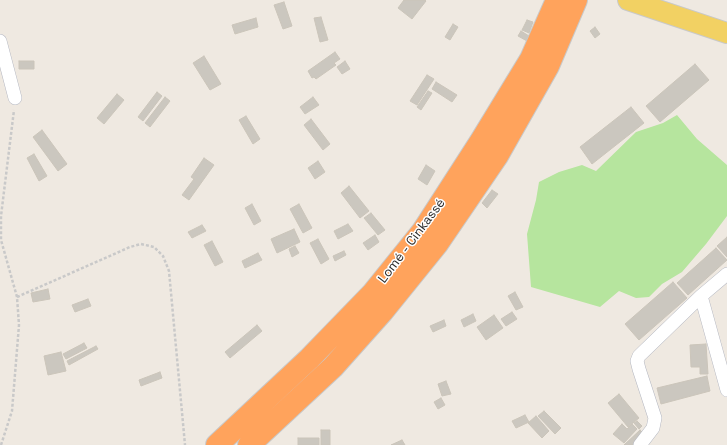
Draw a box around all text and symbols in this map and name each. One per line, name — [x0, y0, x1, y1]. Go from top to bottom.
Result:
street label: Lomé - Cinkassé — [375, 196, 449, 286]

